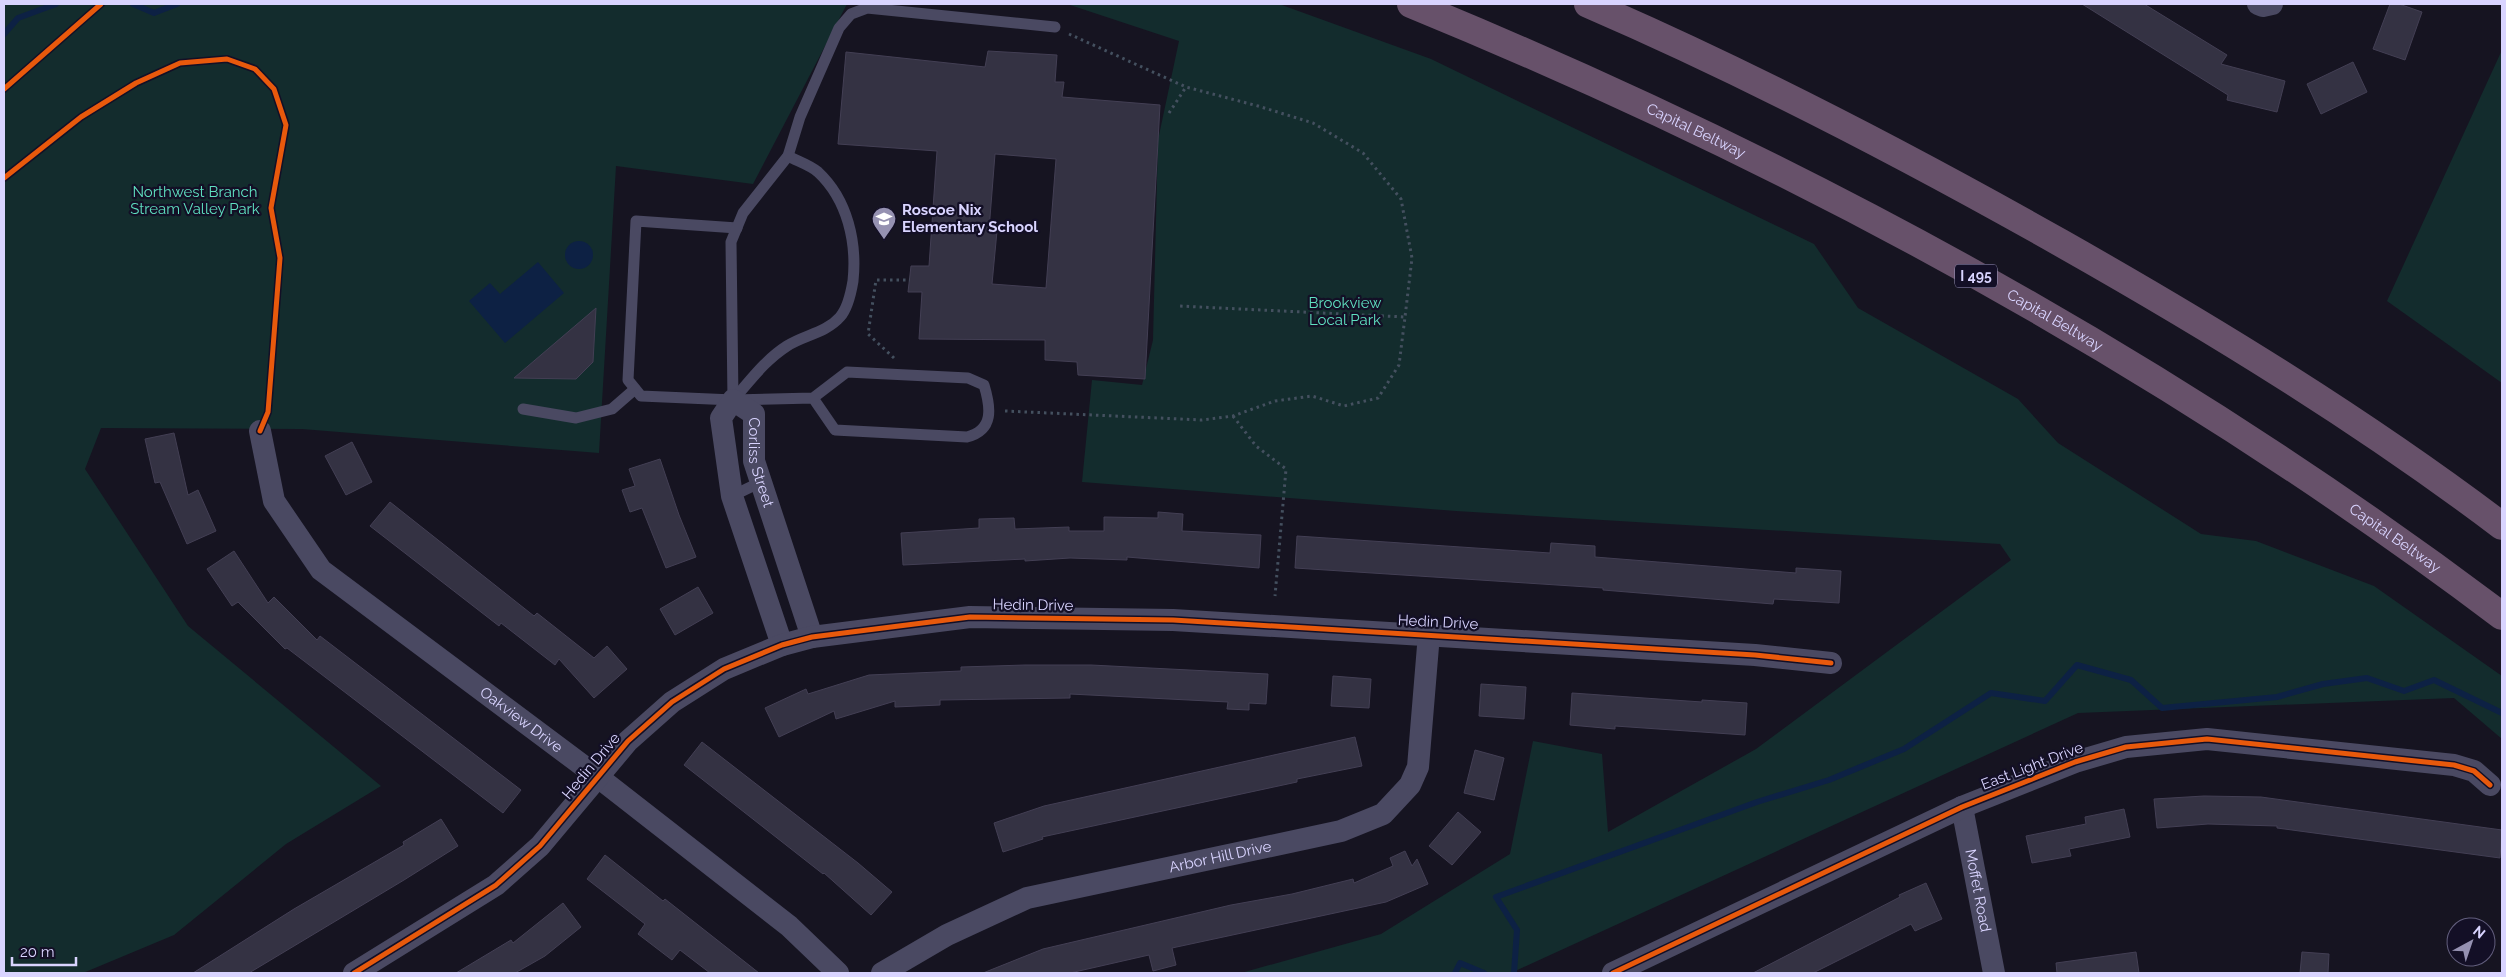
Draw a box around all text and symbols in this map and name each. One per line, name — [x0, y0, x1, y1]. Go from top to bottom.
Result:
street label: Capital Beltway — [1644, 99, 1749, 162]
park label: Northwest Branch Stream Valley Park — [130, 183, 260, 218]
place label: Roscoe Nix Elementary School — [902, 201, 1038, 236]
school or university icon: Roscoe Nix Elementary School — [871, 206, 897, 240]
road number: I 495 — [1955, 264, 1997, 288]
street label: Capital Beltway — [2004, 285, 2106, 355]
park label: Brookview Local Park — [1309, 294, 1381, 329]
street label: Corliss Street — [745, 417, 778, 510]
street label: Capital Beltway — [2346, 500, 2444, 577]
street label: Hedin Drive — [992, 595, 1074, 615]
street label: Hedin Drive — [1397, 611, 1479, 633]
street label: Oakview Drive — [476, 683, 566, 757]
street label: Hedin Drive — [558, 729, 624, 803]
street label: East Light Drive — [1978, 738, 2086, 794]
street label: Arbor Hill Drive — [1167, 837, 1273, 876]
street label: Moffet Road — [1961, 848, 1995, 933]
north arrow — [2446, 917, 2496, 967]
text: N — [2470, 922, 2489, 942]
scale bar — [12, 934, 76, 966]
text: 20 m — [20, 943, 55, 961]

